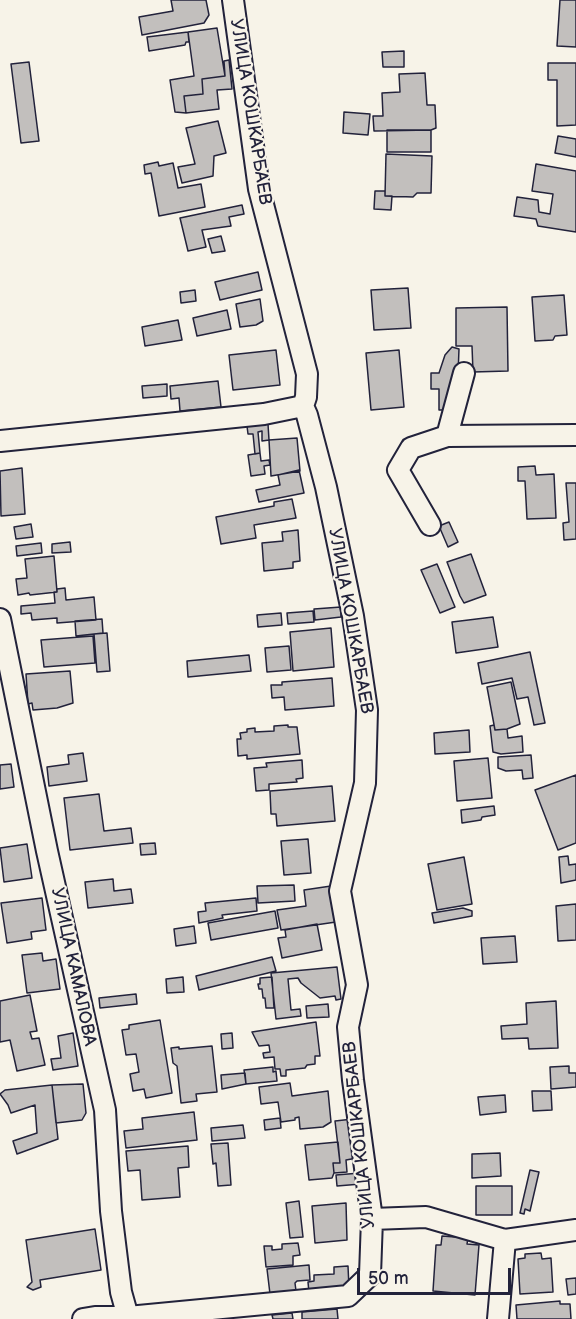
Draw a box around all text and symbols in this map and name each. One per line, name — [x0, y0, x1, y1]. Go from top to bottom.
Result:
street label: УЛИЦА КОШКАРБАЕВ — [225, 17, 275, 207]
street label: УЛИЦА КОШКАРБАЕВ — [323, 526, 377, 716]
street label: УЛИЦА КАМАЛОВА — [46, 886, 100, 1048]
street label: УЛИЦА КОШКАРБАЕВ — [339, 1040, 381, 1230]
scale bar — [360, 1256, 514, 1294]
text: 50 m — [368, 1268, 409, 1289]

